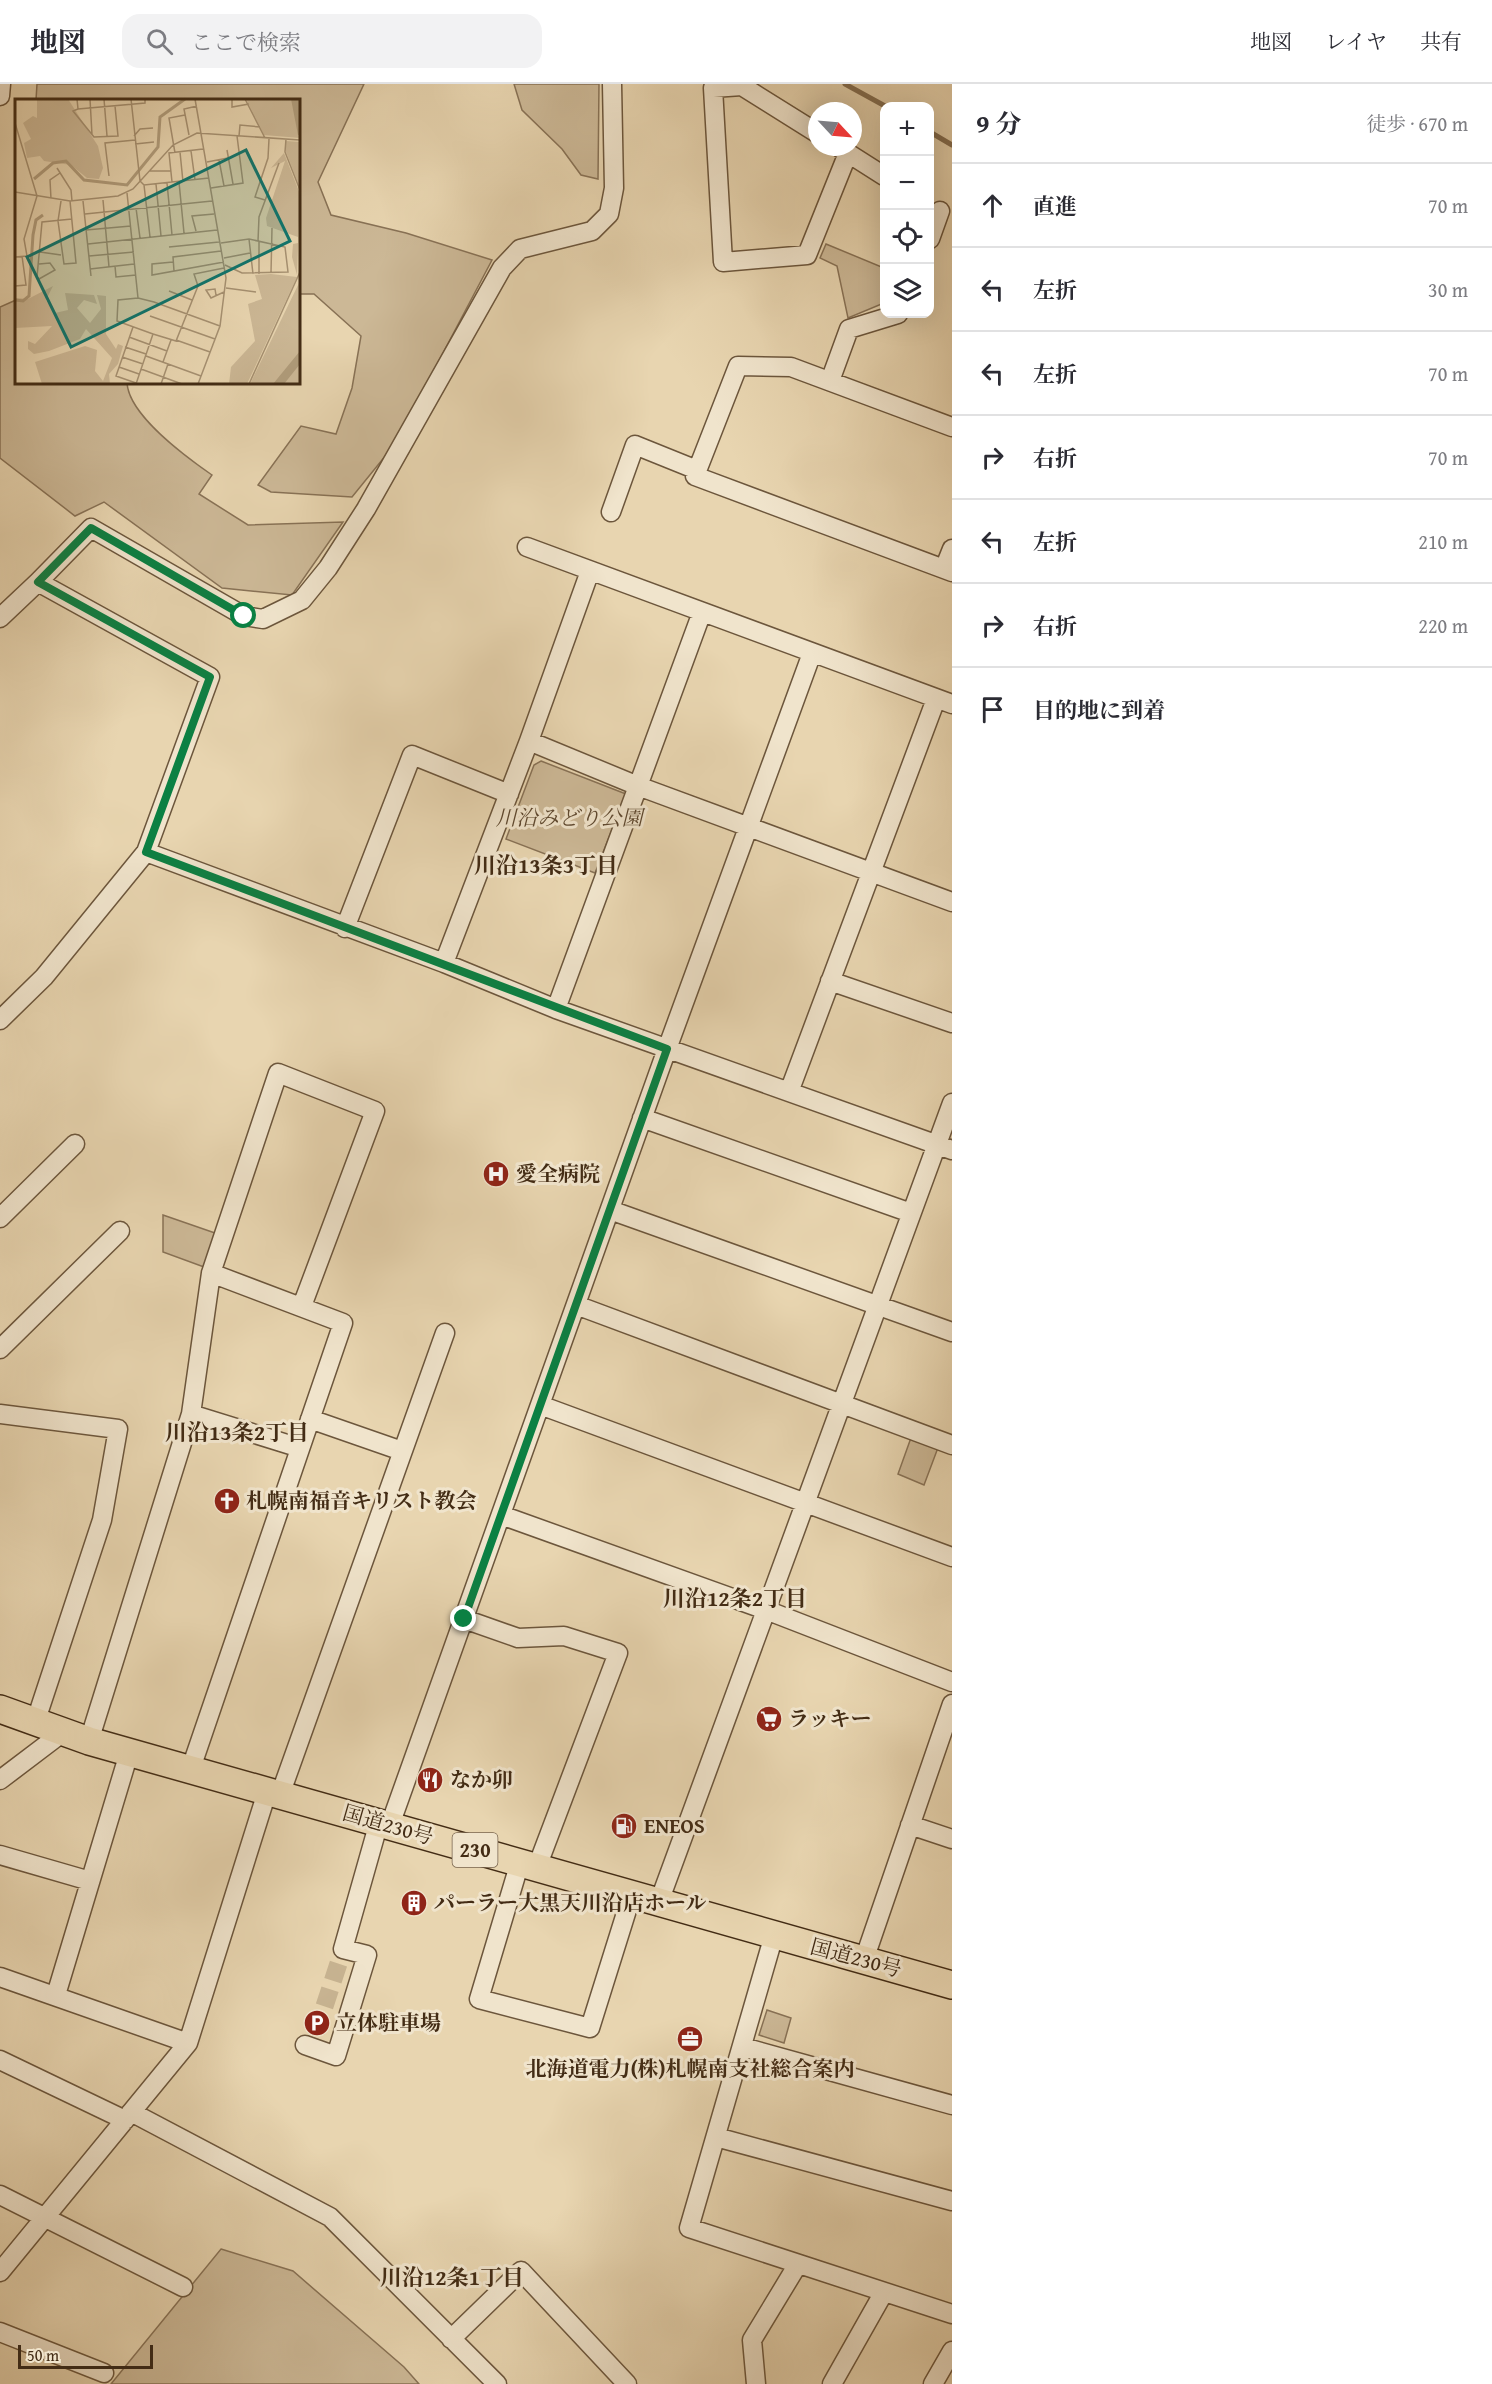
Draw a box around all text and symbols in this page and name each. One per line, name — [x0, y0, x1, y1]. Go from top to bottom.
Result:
search box — [122, 14, 542, 68]
text: 地図 — [30, 21, 86, 62]
icon: search — [143, 25, 176, 58]
text: ここで検索 — [191, 26, 301, 58]
text: 地図 — [1250, 26, 1292, 57]
text: レイヤ — [1325, 26, 1387, 57]
text: 共有 — [1420, 26, 1462, 57]
inset map — [15, 99, 300, 384]
north arrow — [808, 102, 862, 156]
map controls — [880, 102, 934, 318]
button: + — [880, 102, 934, 156]
text: 9 分 — [976, 104, 1021, 143]
text: 徒歩 · 670 m — [1366, 109, 1468, 138]
button: − — [880, 156, 934, 210]
icon: ahead — [976, 189, 1009, 222]
text: 直進 — [1033, 190, 1077, 222]
text: 70 m — [1428, 191, 1468, 220]
button: locate — [880, 210, 934, 264]
button: layers — [880, 264, 934, 318]
icon: left — [976, 273, 1009, 306]
text: 左折 — [1033, 274, 1077, 306]
text: 30 m — [1428, 275, 1468, 304]
icon: left — [976, 357, 1009, 390]
text: 左折 — [1033, 358, 1077, 390]
text: 70 m — [1428, 359, 1468, 388]
icon: right — [976, 441, 1009, 474]
text: 右折 — [1033, 442, 1077, 474]
text: 70 m — [1428, 443, 1468, 472]
icon: left — [976, 525, 1009, 558]
text: 左折 — [1033, 526, 1077, 558]
text: 210 m — [1418, 527, 1468, 556]
route start — [230, 602, 256, 628]
icon: right — [976, 609, 1009, 642]
text: 右折 — [1033, 610, 1077, 642]
text: 220 m — [1418, 611, 1468, 640]
icon: arrive — [976, 693, 1009, 726]
text: 目的地に到着 — [1033, 694, 1165, 726]
park label: 川沿みどり公園 — [496, 802, 645, 833]
district label: 川沿13条3丁目 — [474, 849, 618, 881]
place label: 愛全病院 — [516, 1158, 600, 1189]
hospital icon: 愛全病院 — [481, 1159, 511, 1189]
district label: 川沿13条2丁目 — [165, 1416, 309, 1448]
place label: 札幌南福音キリスト教会 — [246, 1485, 477, 1516]
church icon: 札幌南福音キリスト教会 — [212, 1486, 242, 1516]
district label: 川沿12条2丁目 — [663, 1582, 807, 1614]
route end — [450, 1605, 476, 1631]
place label: ラッキー — [788, 1703, 872, 1734]
supermarket icon: ラッキー — [754, 1704, 784, 1734]
place label: なか卯 — [450, 1764, 513, 1795]
restaurant icon: なか卯 — [415, 1765, 445, 1795]
street label: 国道230号 — [339, 1797, 437, 1852]
place label: ENEOS — [644, 1810, 705, 1841]
fuel station icon: ENEOS — [609, 1811, 639, 1841]
road number: 230 — [452, 1833, 498, 1867]
place label: パーラー大黒天川沿店ホール — [434, 1887, 707, 1918]
building icon: パーラー大黒天川沿店ホール — [399, 1888, 429, 1918]
street label: 国道230号 — [807, 1930, 905, 1985]
place label: 立体駐車場 — [336, 2007, 441, 2038]
parking icon: 立体駐車場 — [302, 2008, 332, 2038]
office icon: 北海道電力(株)札幌南支社総合案内 — [675, 2024, 705, 2054]
place label: 北海道電力(株)札幌南支社総合案内 — [525, 2053, 855, 2084]
district label: 川沿12条1丁目 — [380, 2261, 524, 2293]
scale bar — [18, 2342, 153, 2370]
text: 50 m — [27, 2343, 59, 2367]

